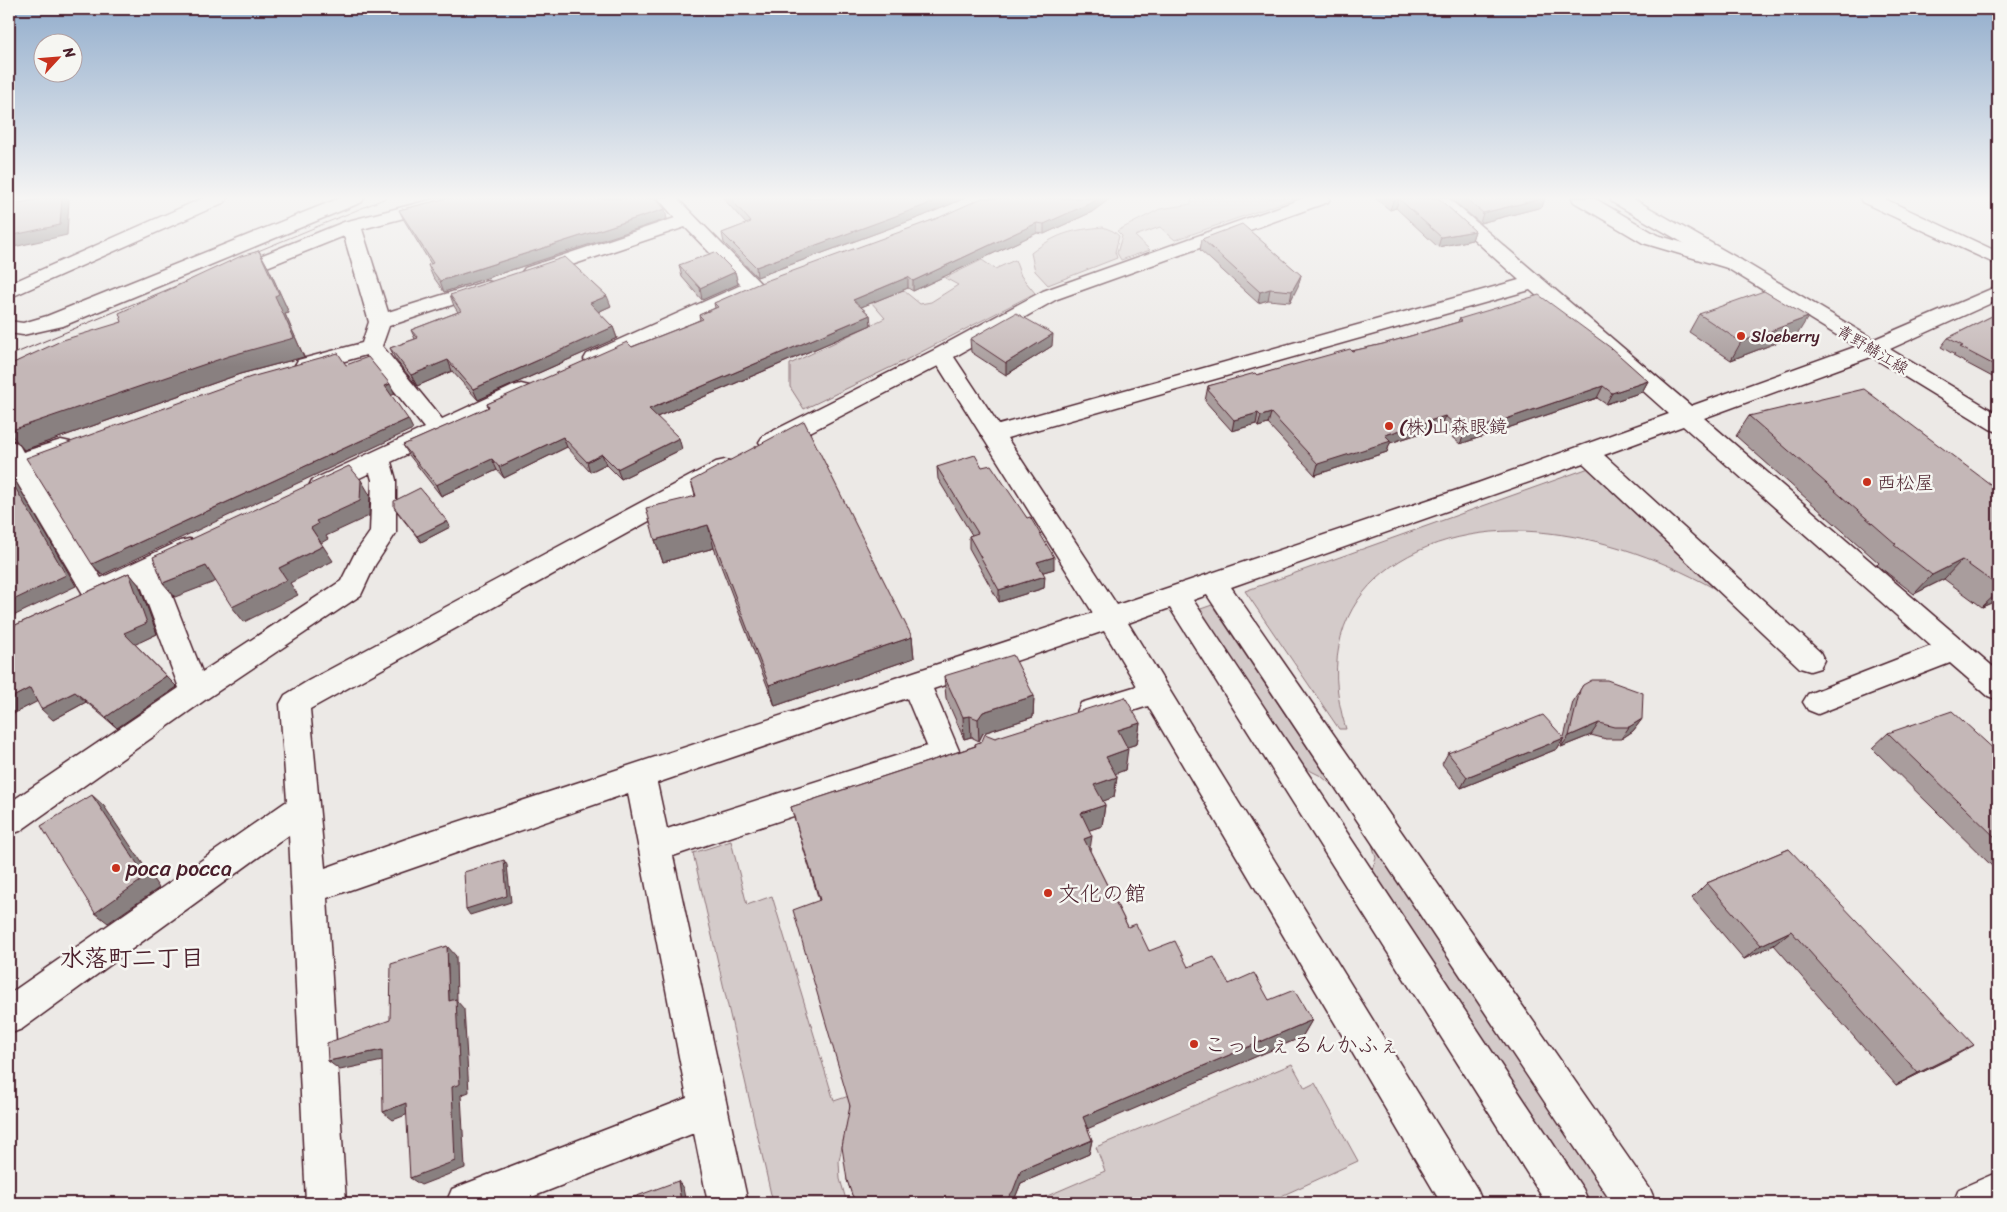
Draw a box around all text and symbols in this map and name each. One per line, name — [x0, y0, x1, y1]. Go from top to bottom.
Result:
north arrow — [32, 32, 82, 82]
text: N — [55, 42, 83, 63]
street label: 青野鯖江線 — [1831, 316, 1915, 382]
place label: Sloeberry — [1751, 322, 1820, 351]
marker: Sloeberry — [1735, 330, 1747, 342]
place label: (株)山森眼鏡 — [1399, 410, 1507, 443]
marker: (株)山森眼鏡 — [1383, 420, 1395, 432]
place label: 西松屋 — [1877, 466, 1934, 499]
marker: 西松屋 — [1861, 476, 1873, 488]
place label: poca pocca — [125, 849, 232, 888]
marker: poca pocca — [110, 862, 122, 874]
place label: 文化の館 — [1058, 874, 1146, 913]
marker: 文化の館 — [1042, 887, 1054, 899]
district label: 水落町二丁目 — [60, 937, 204, 979]
place label: こっしぇるんかふぇ — [1204, 1025, 1401, 1064]
marker: こっしぇるんかふぇ — [1188, 1038, 1200, 1050]

